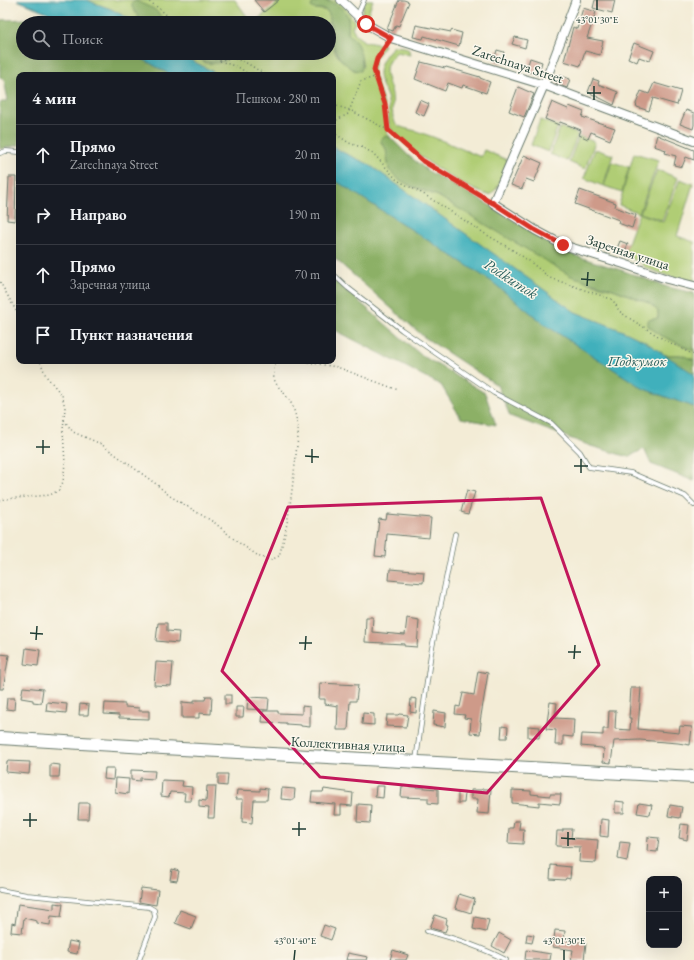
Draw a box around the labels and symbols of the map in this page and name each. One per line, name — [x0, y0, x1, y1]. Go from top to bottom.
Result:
text: 43°01'30"E — [576, 13, 619, 26]
route start — [357, 15, 375, 33]
street label: Zarechnaya Street — [470, 41, 566, 87]
street label: Заречная улица — [584, 230, 672, 274]
route end — [554, 236, 572, 254]
water label: Podkumok — [481, 254, 542, 303]
water label: Подкумок — [606, 351, 667, 370]
street label: Коллективная улица — [290, 732, 406, 756]
text: 43°01'40"E — [274, 934, 317, 947]
text: 43°01'30"E — [543, 934, 586, 947]

